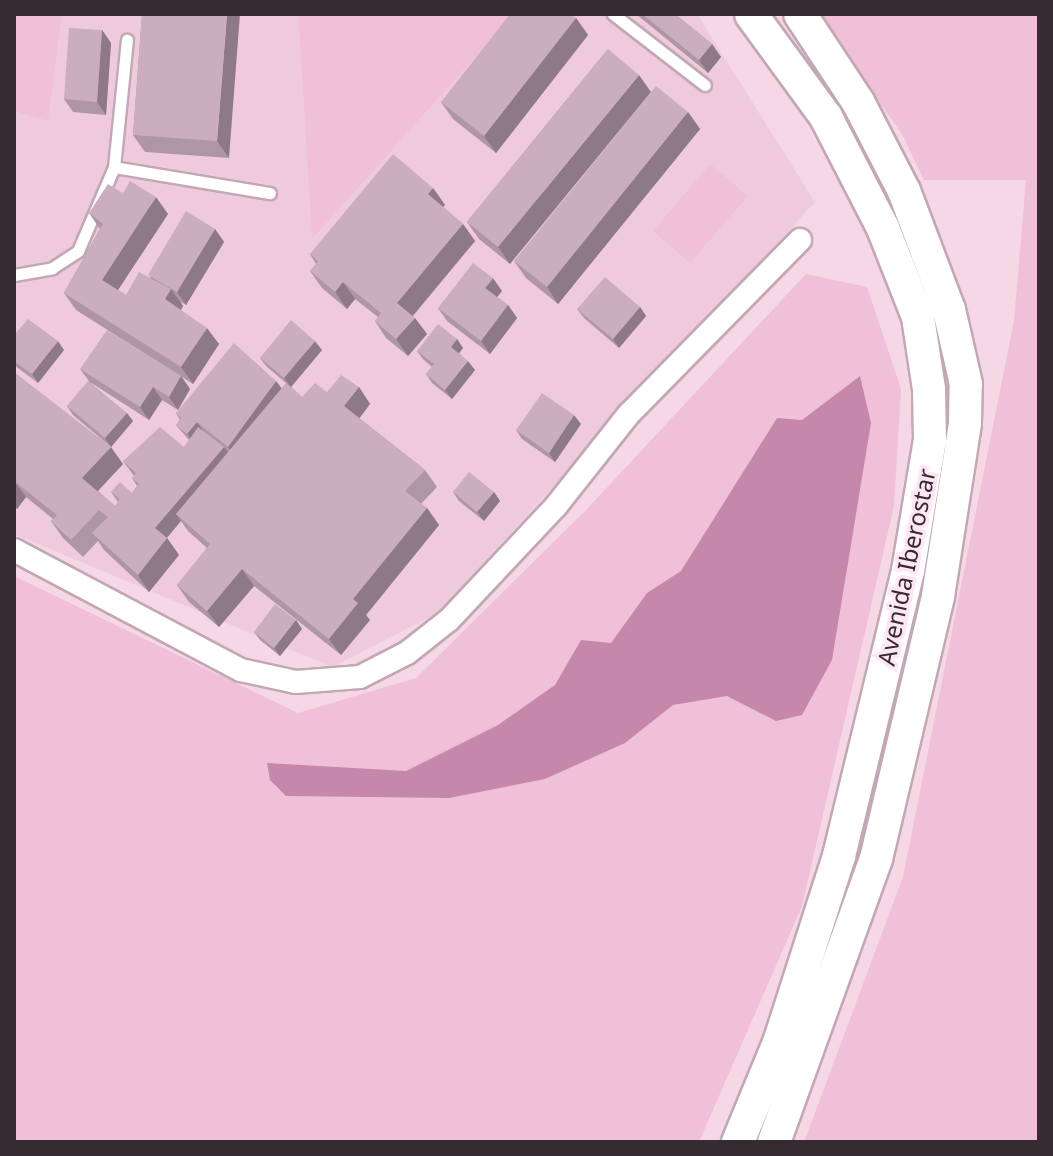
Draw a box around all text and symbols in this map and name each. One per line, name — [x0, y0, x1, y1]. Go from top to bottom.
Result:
street label: Avenida Iberostar — [871, 466, 941, 668]

